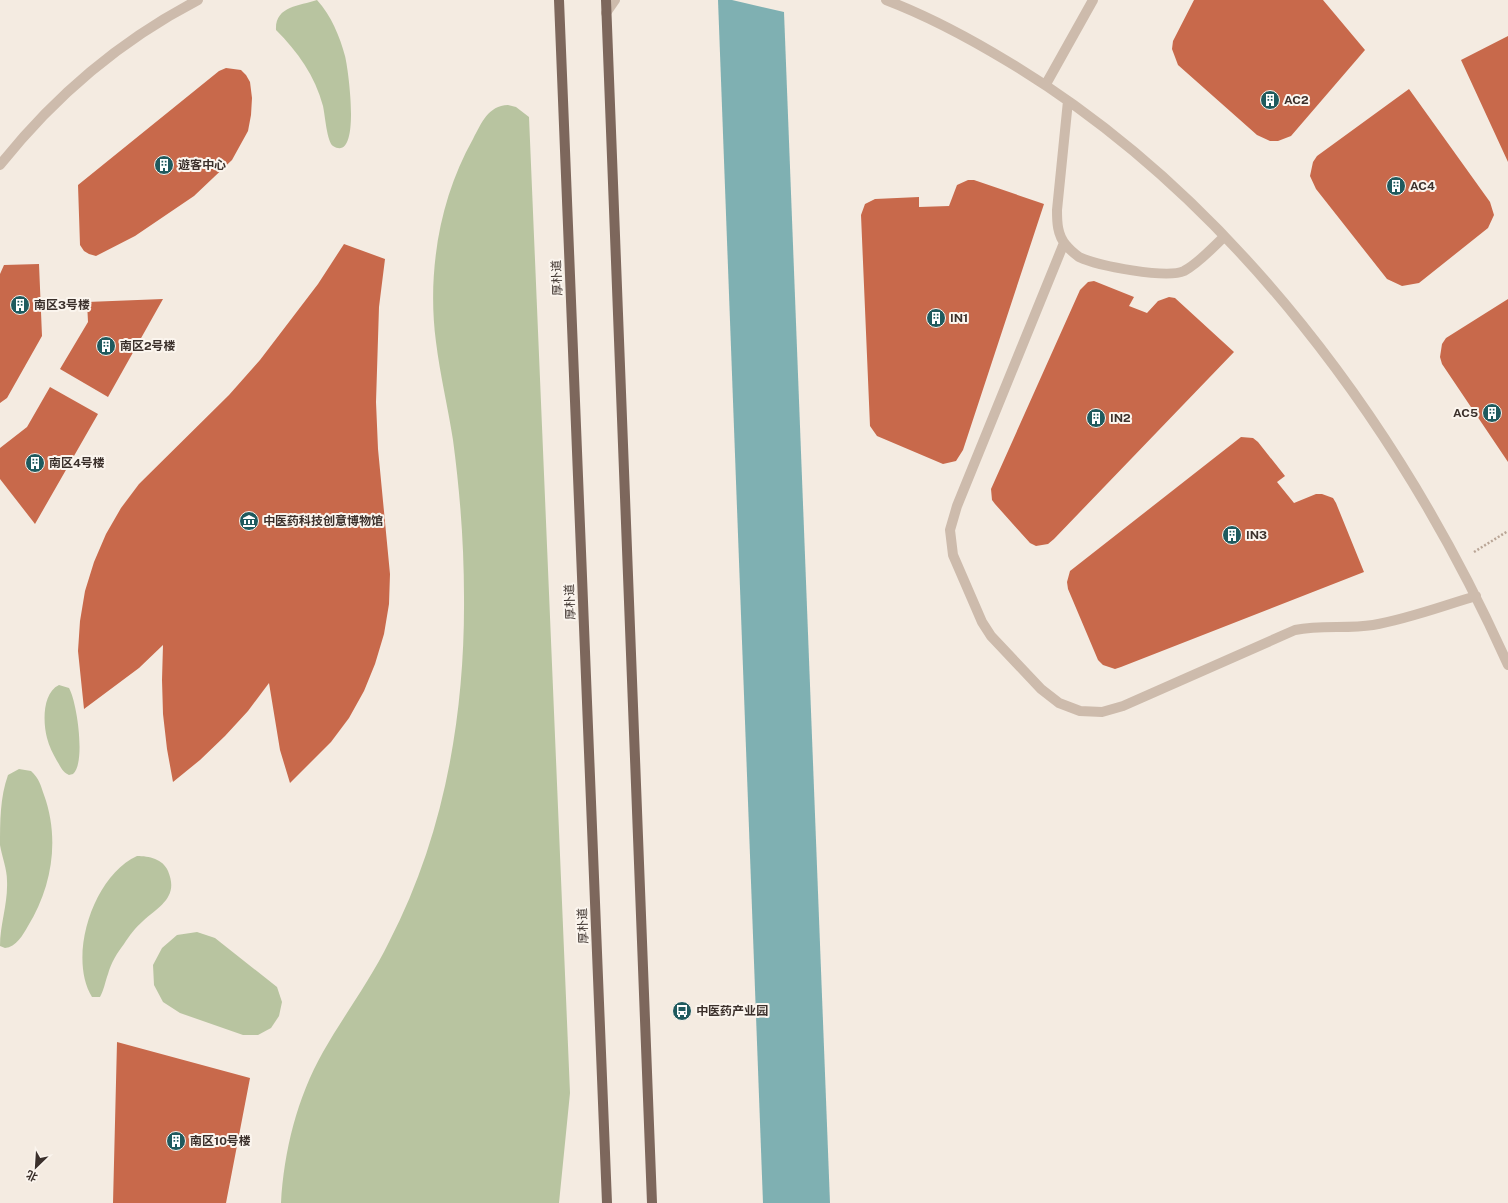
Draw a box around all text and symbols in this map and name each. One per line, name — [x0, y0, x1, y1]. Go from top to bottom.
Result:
building icon: AC2 — [1259, 89, 1281, 111]
place label: AC2 — [1284, 93, 1309, 107]
building icon: 遊客中心 — [153, 154, 175, 176]
place label: 遊客中心 — [178, 158, 226, 172]
building icon: AC4 — [1385, 175, 1407, 197]
place label: AC4 — [1410, 179, 1435, 193]
street label: 厚朴道 — [549, 260, 565, 296]
building icon: 南区3号楼 — [9, 294, 31, 316]
place label: 南区3号楼 — [34, 298, 90, 312]
building icon: IN1 — [925, 307, 947, 329]
place label: IN1 — [950, 311, 968, 325]
building icon: 南区2号楼 — [95, 335, 117, 357]
place label: 南区2号楼 — [120, 339, 176, 353]
building icon: AC5 — [1481, 402, 1503, 424]
place label: AC5 — [1453, 406, 1478, 420]
building icon: IN2 — [1085, 407, 1107, 429]
place label: IN2 — [1110, 411, 1131, 425]
building icon: 南区4号楼 — [24, 452, 46, 474]
place label: 南区4号楼 — [49, 456, 105, 470]
museum icon: 中医药科技创意博物馆 — [238, 510, 260, 532]
place label: 中医药科技创意博物馆 — [263, 514, 383, 528]
building icon: IN3 — [1221, 524, 1243, 546]
place label: IN3 — [1246, 528, 1267, 542]
street label: 厚朴道 — [562, 584, 578, 620]
street label: 厚朴道 — [575, 908, 591, 944]
bus stop icon: 中医药产业园 — [671, 1000, 693, 1022]
place label: 中医药产业园 — [696, 1004, 768, 1018]
building icon: 南区10号楼 — [165, 1130, 187, 1152]
place label: 南区10号楼 — [190, 1134, 251, 1148]
north arrow — [16, 1147, 56, 1187]
text: 北 — [24, 1168, 39, 1184]

